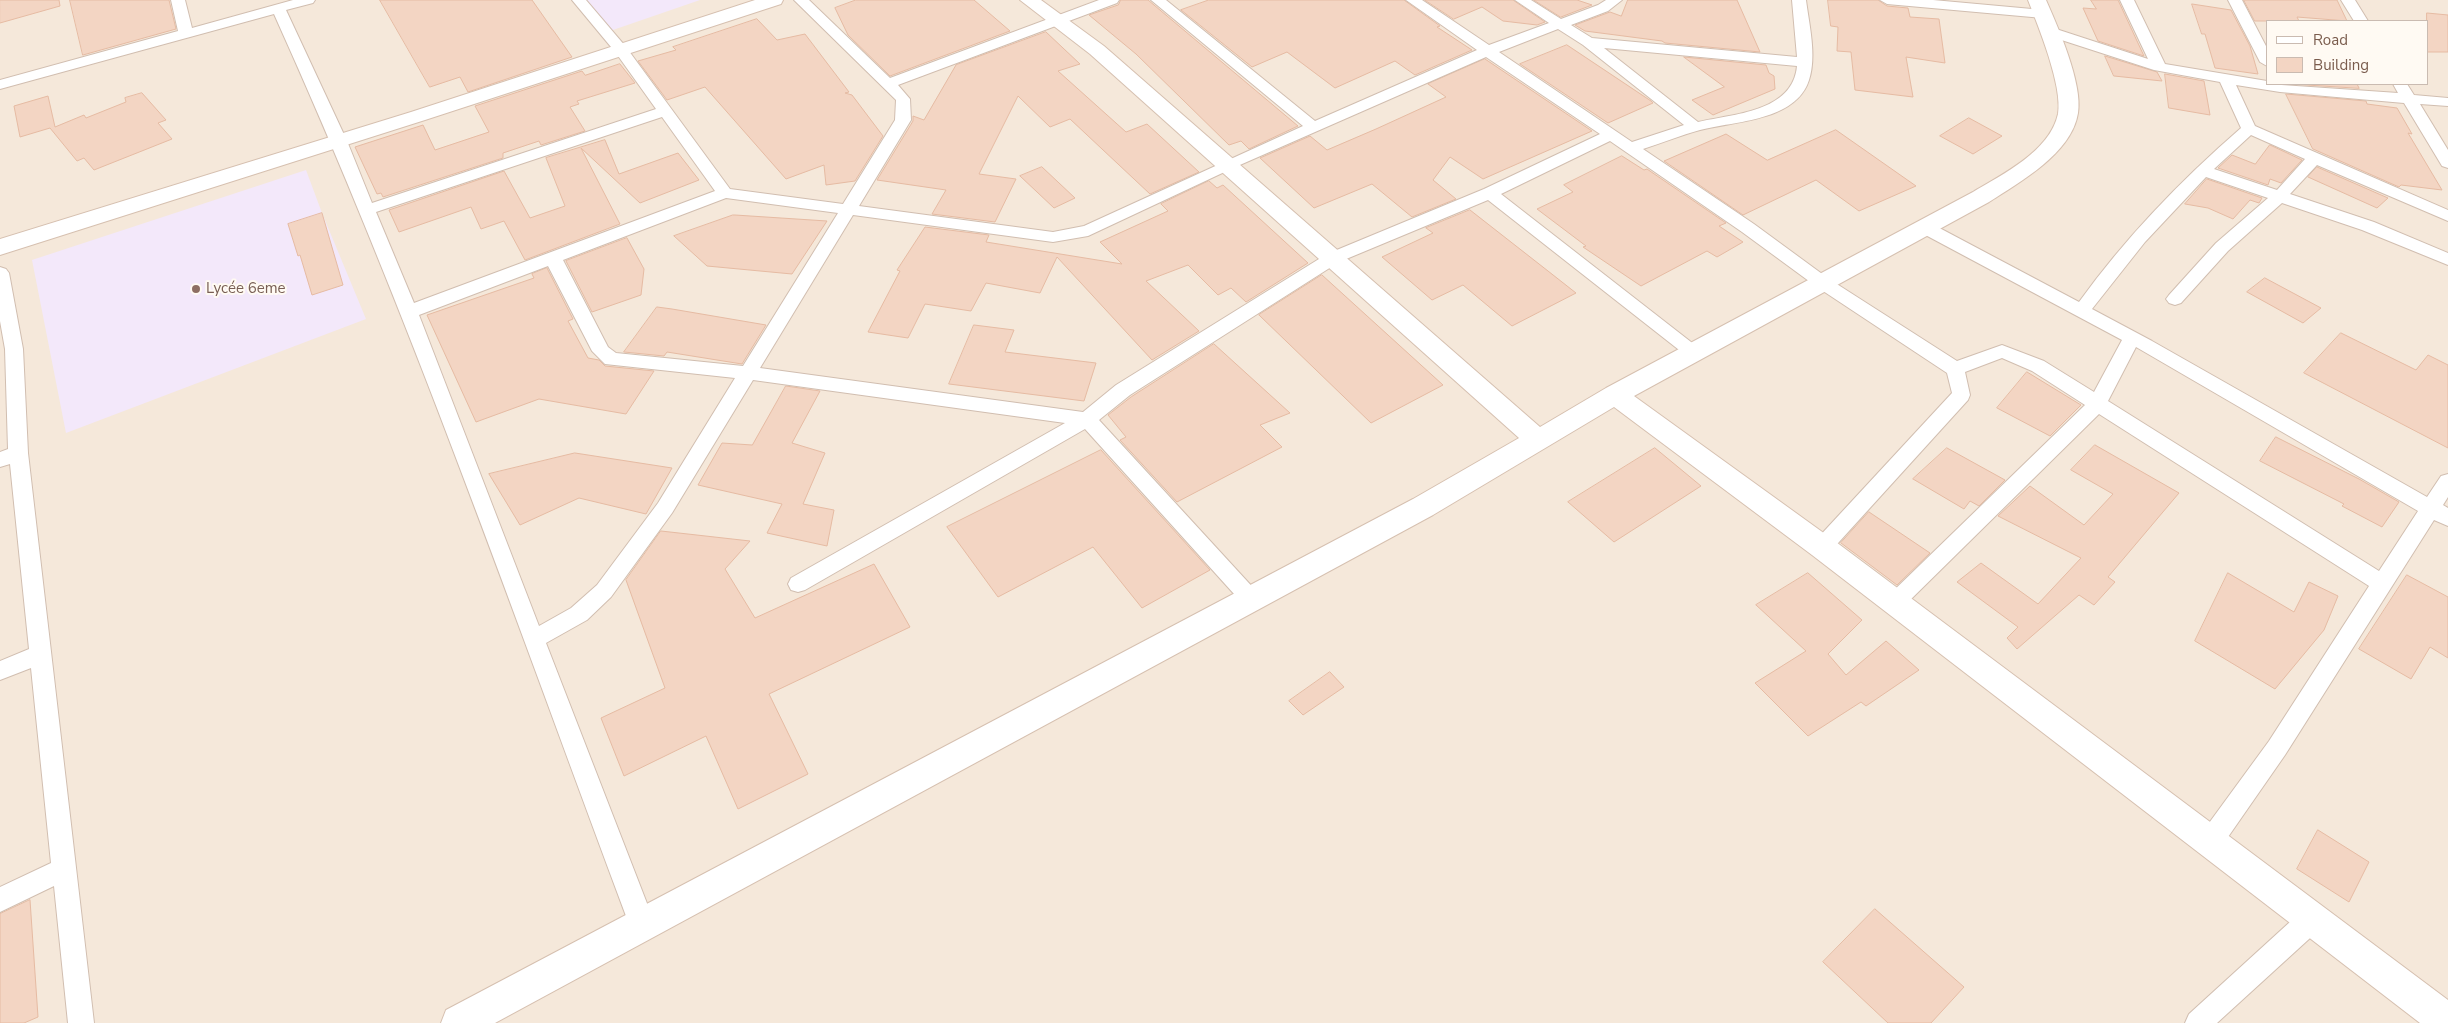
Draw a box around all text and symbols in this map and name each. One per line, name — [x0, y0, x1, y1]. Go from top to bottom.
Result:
legend — [2266, 20, 2428, 85]
text: Road — [2313, 30, 2348, 50]
text: Building — [2313, 55, 2369, 75]
place label: Lycée 6eme — [206, 280, 286, 298]
marker: Lycée 6eme — [190, 283, 202, 295]

